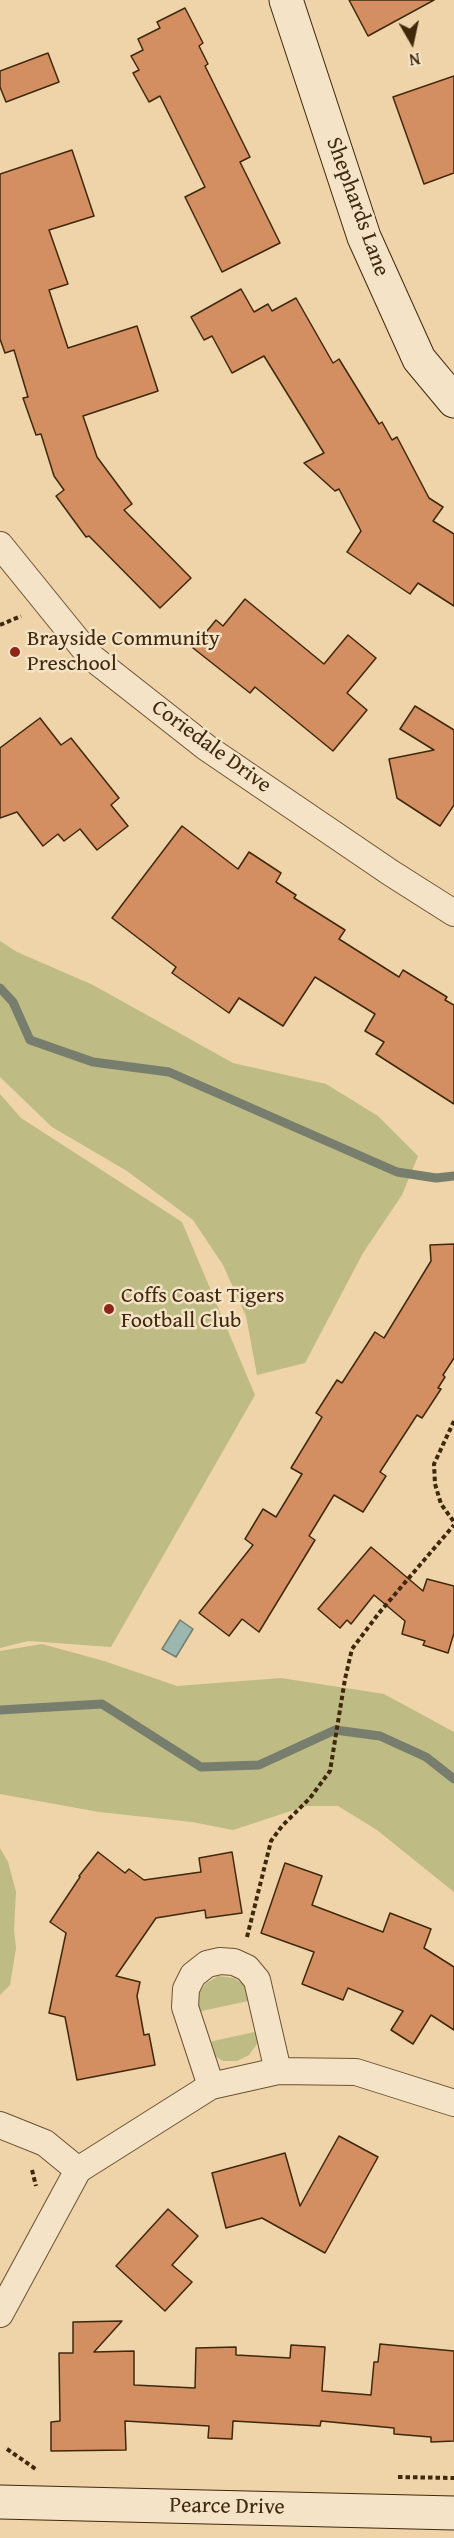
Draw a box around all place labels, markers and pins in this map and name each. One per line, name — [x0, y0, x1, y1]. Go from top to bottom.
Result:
place label: Brayside Community Preschool — [27, 626, 220, 678]
marker: Brayside Community Preschool — [8, 645, 22, 659]
place label: Coffs Coast Tigers Football Club — [121, 1283, 284, 1334]
marker: Coffs Coast Tigers Football Club — [102, 1302, 116, 1316]

